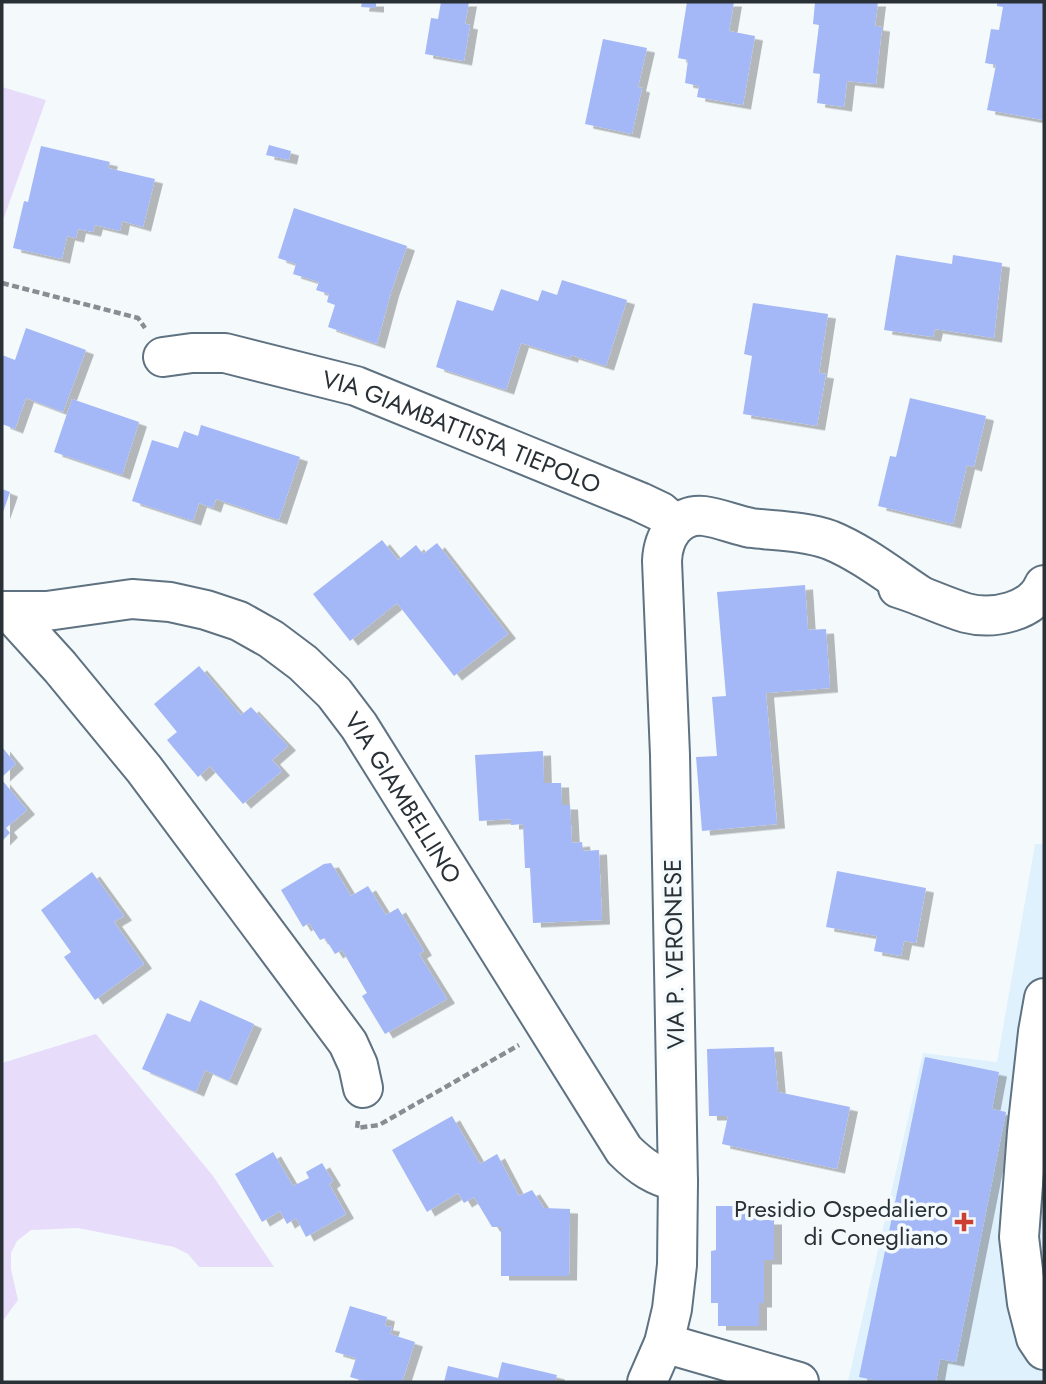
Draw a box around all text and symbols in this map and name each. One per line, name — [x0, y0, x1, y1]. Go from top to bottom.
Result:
street label: VIA GIAMBATTISTA TIEPOLO — [319, 361, 606, 502]
street label: VIA GIAMBELLINO — [337, 704, 470, 890]
street label: VIA P. VERONESE — [655, 859, 693, 1049]
place label: Presidio Ospedaliero di Conegliano — [734, 1191, 948, 1254]
marker: Presidio Ospedaliero di Conegliano — [954, 1212, 974, 1232]

